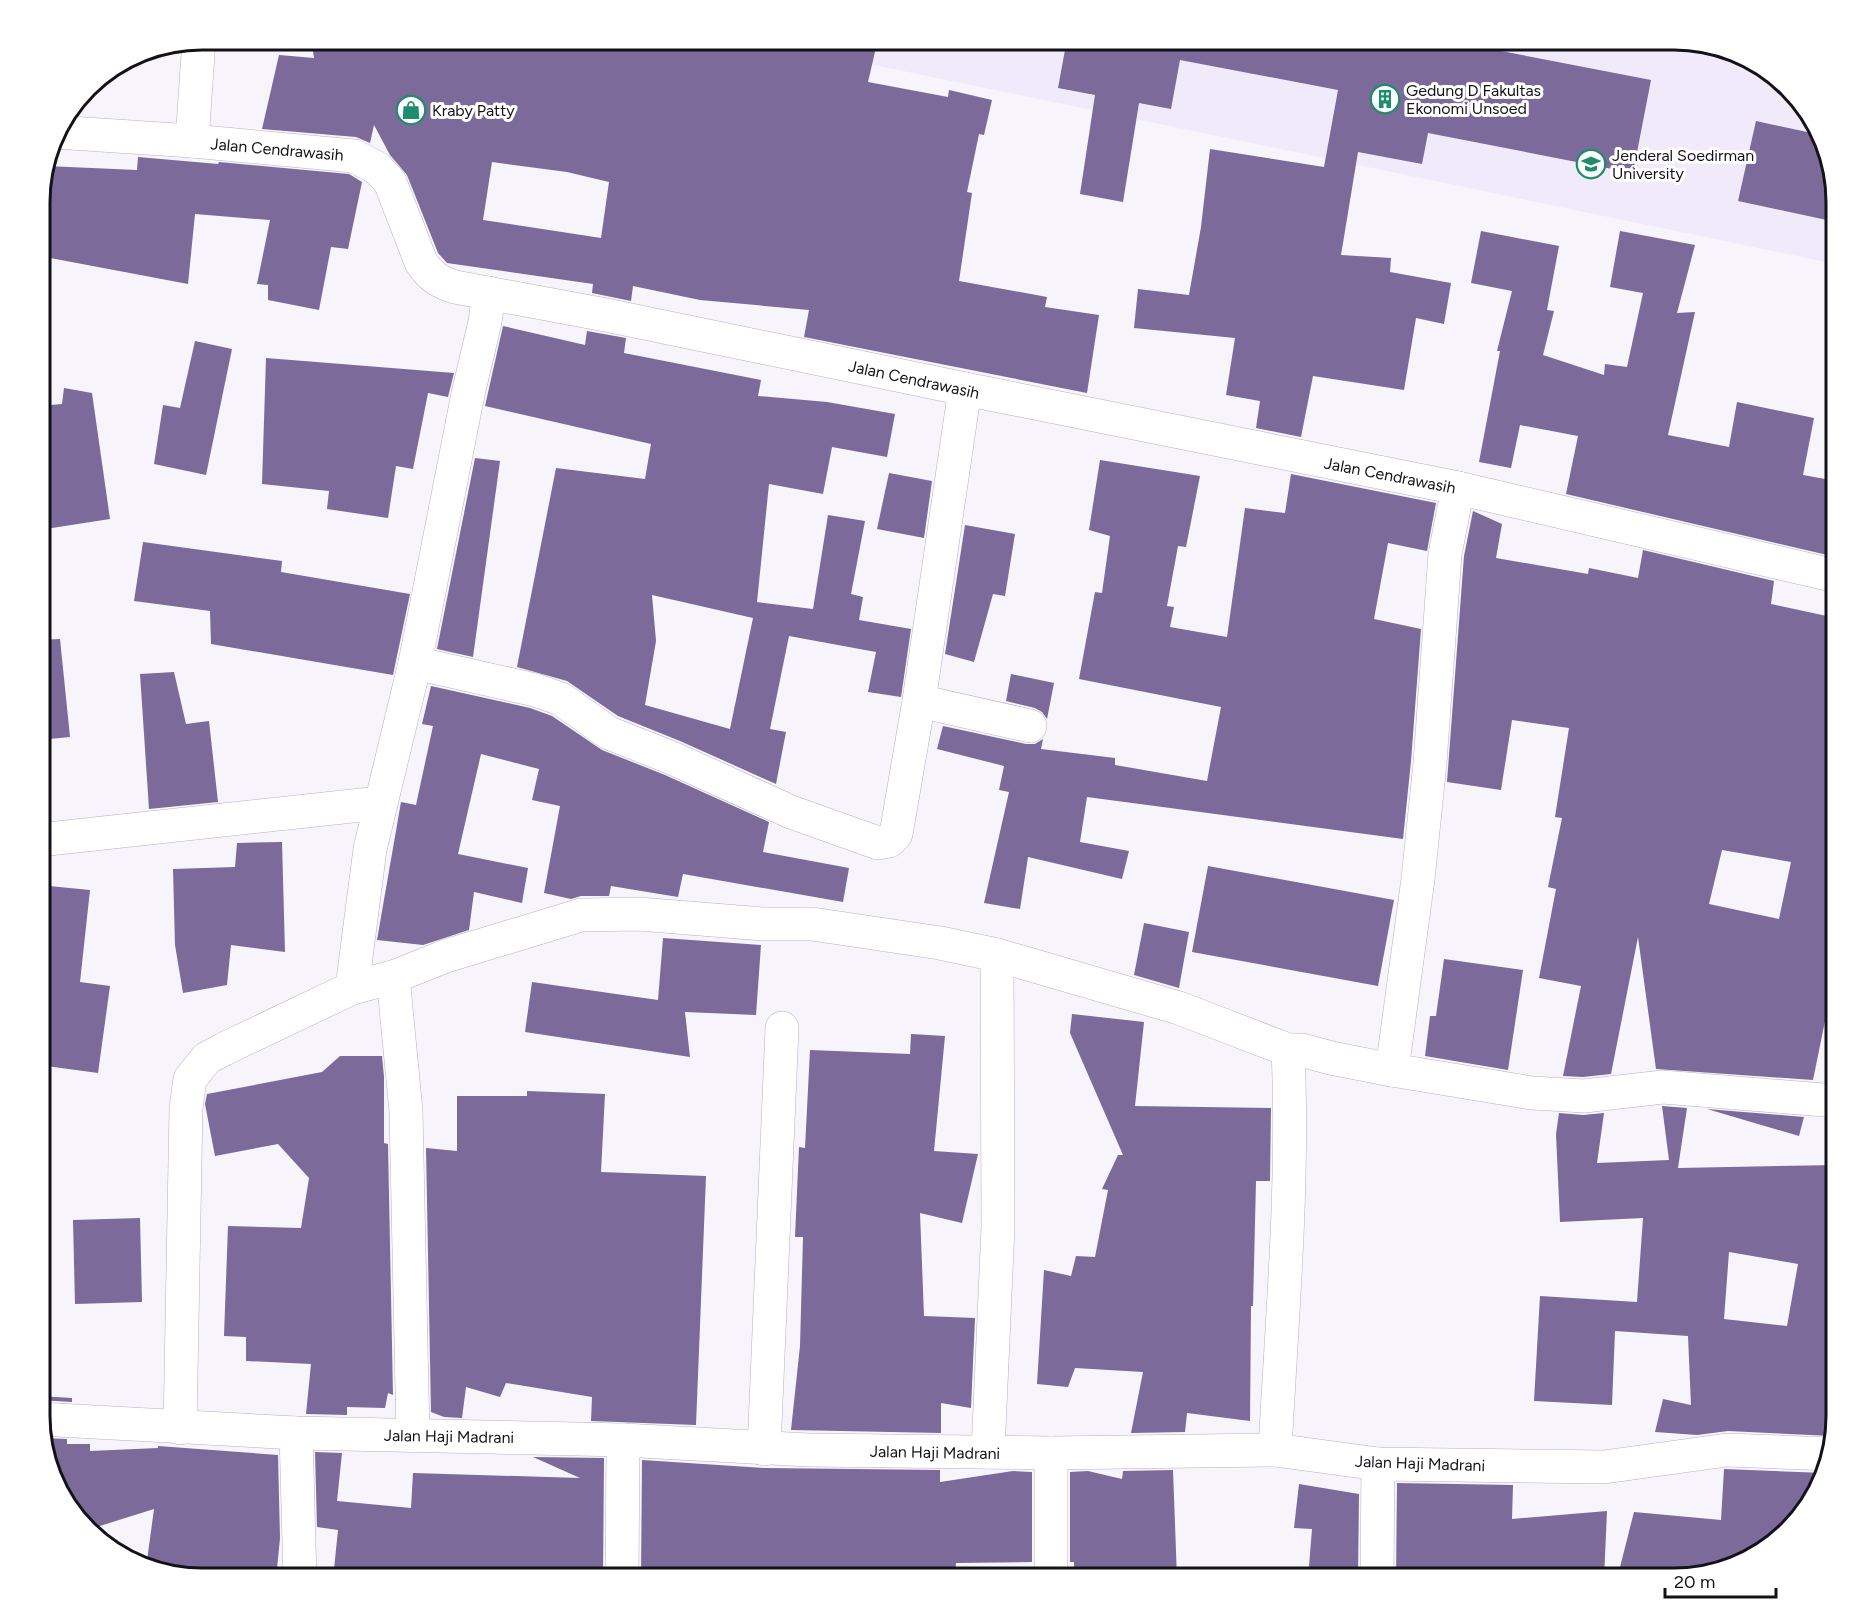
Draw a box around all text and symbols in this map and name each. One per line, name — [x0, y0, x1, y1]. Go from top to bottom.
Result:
place label: Gedung D Fakultas Ekonomi Unsoed — [1406, 81, 1541, 118]
building icon: Gedung D Fakultas Ekonomi Unsoed — [1369, 83, 1401, 115]
shop icon: Kraby Patty — [395, 94, 427, 126]
place label: Kraby Patty — [432, 101, 515, 120]
street label: Jalan Cendrawasih — [210, 134, 344, 165]
place label: Jenderal Soedirman University — [1612, 146, 1754, 183]
school or university icon: Jenderal Soedirman University — [1575, 148, 1607, 180]
street label: Jalan Cendrawasih — [847, 356, 981, 403]
street label: Jalan Cendrawasih — [1323, 453, 1457, 498]
street label: Jalan Haji Madrani — [384, 1426, 514, 1447]
street label: Jalan Haji Madrani — [870, 1442, 1000, 1463]
street label: Jalan Haji Madrani — [1354, 1452, 1485, 1475]
scale bar — [1665, 1561, 1776, 1599]
text: 20 m — [1674, 1571, 1715, 1593]

